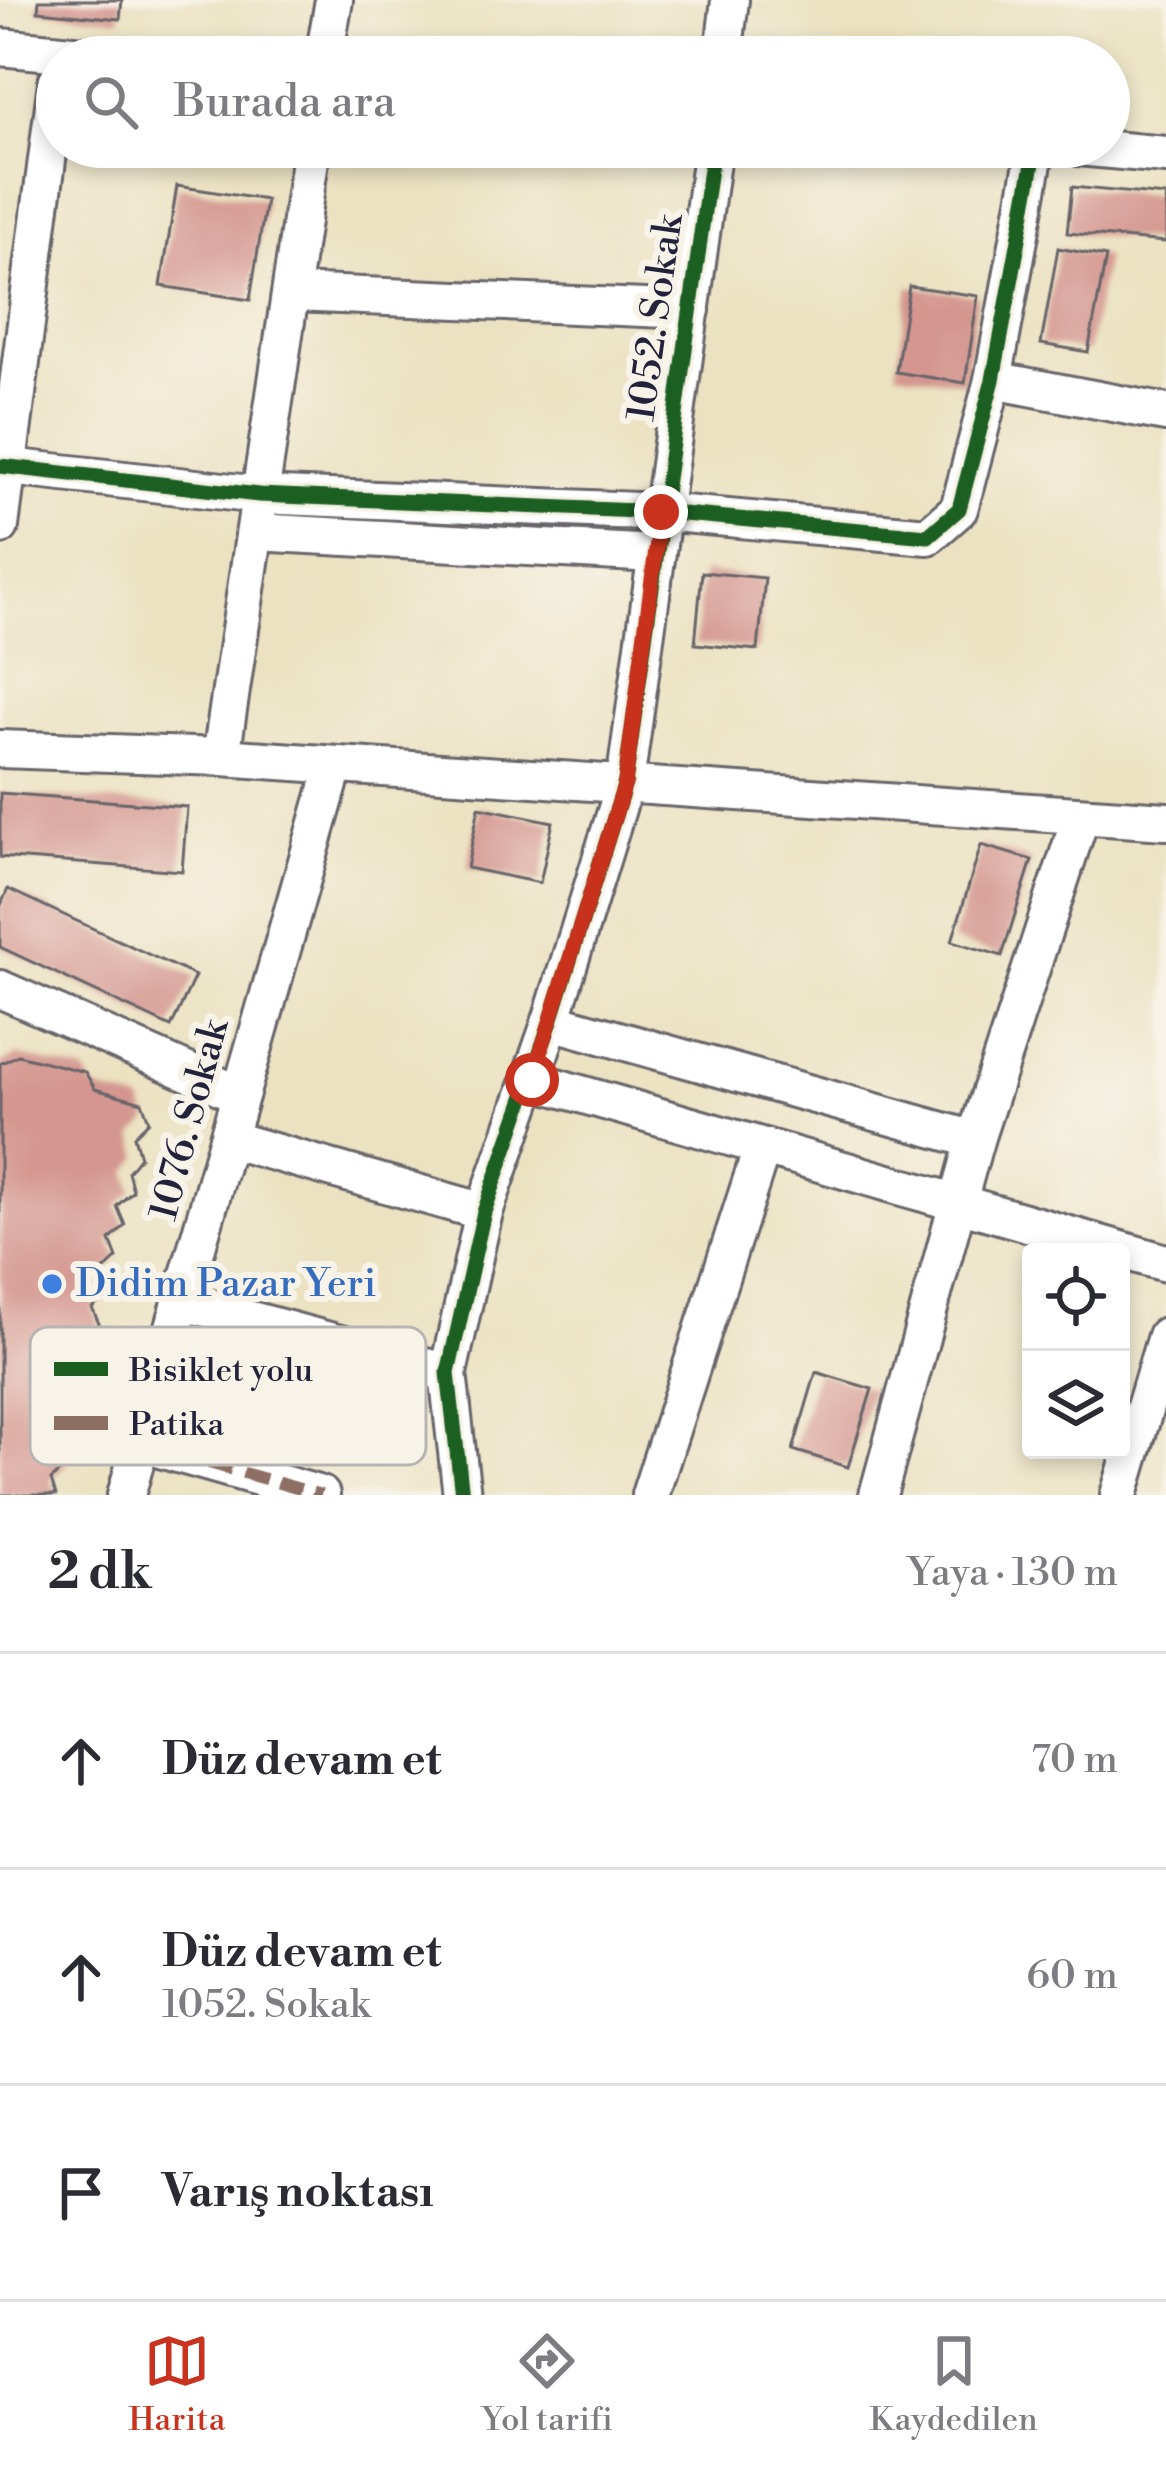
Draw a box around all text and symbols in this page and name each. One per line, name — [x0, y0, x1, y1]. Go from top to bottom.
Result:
search box — [36, 36, 1130, 168]
icon: search — [78, 69, 144, 135]
text: Burada ara — [174, 74, 396, 131]
street label: 1052. Sokak — [617, 210, 695, 424]
route end — [634, 485, 688, 539]
street label: 1076. Sokak — [140, 1013, 241, 1226]
route start — [505, 1053, 559, 1107]
map controls — [1022, 1243, 1130, 1459]
button: locate — [1022, 1243, 1130, 1351]
place label: Didim Pazar Yeri — [76, 1260, 376, 1309]
marker: Didim Pazar Yeri — [39, 1271, 65, 1297]
legend — [30, 1327, 426, 1465]
text: Bisiklet yolu — [128, 1351, 313, 1392]
button: layers — [1022, 1351, 1130, 1459]
text: Patika — [129, 1405, 224, 1446]
text: 2 dk — [48, 1541, 152, 1605]
text: Yaya · 130 m — [908, 1549, 1118, 1598]
icon: ahead — [48, 1728, 114, 1794]
text: Düz devam et — [162, 1732, 442, 1789]
text: 70 m — [1031, 1736, 1118, 1785]
text: Düz devam et — [162, 1924, 442, 1981]
icon: ahead — [48, 1944, 114, 2010]
text: 60 m — [1026, 1952, 1118, 2001]
text: 1052. Sokak — [162, 1981, 370, 2030]
icon: arrive — [48, 2160, 114, 2226]
text: Varış noktası — [162, 2164, 434, 2221]
tab: Harita — [128, 2328, 225, 2441]
tab: Yol tarifi — [482, 2328, 613, 2441]
tab: Kaydedilen — [869, 2328, 1038, 2441]

